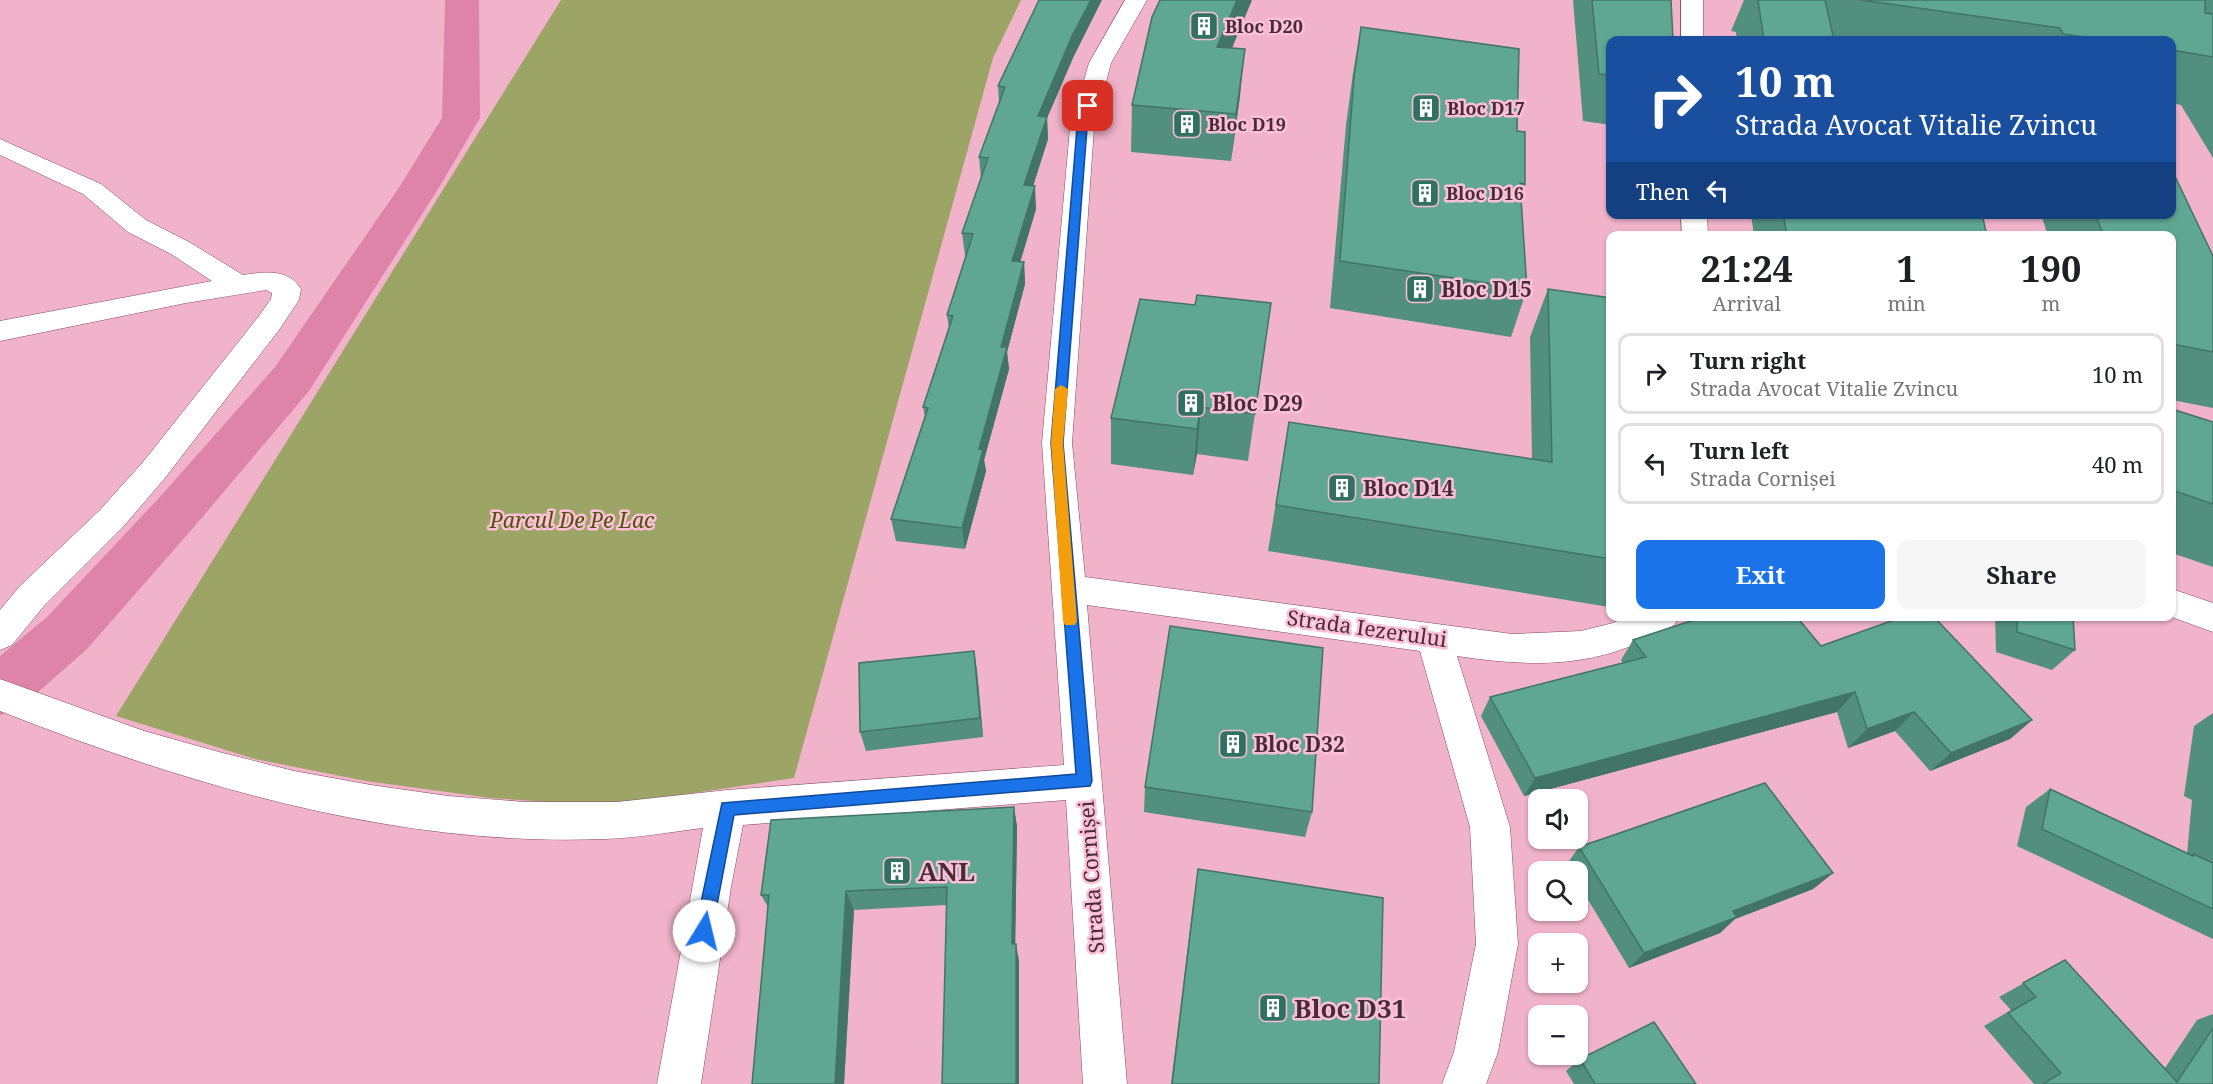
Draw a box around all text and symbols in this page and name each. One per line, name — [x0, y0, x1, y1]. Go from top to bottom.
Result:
building icon: Bloc D20 — [1188, 10, 1220, 42]
place label: Bloc D20 — [1225, 14, 1303, 38]
text: 10 m — [1735, 52, 1835, 109]
icon: right — [1636, 60, 1714, 138]
pin — [1062, 80, 1113, 131]
icon: arrive — [1071, 89, 1104, 122]
building icon: Bloc D17 — [1410, 92, 1442, 124]
place label: Bloc D17 — [1447, 96, 1525, 120]
text: Strada Avocat Vitalie Zvincu — [1735, 106, 2097, 143]
building icon: Bloc D19 — [1171, 108, 1203, 140]
place label: Bloc D19 — [1208, 112, 1286, 136]
icon: left — [1701, 174, 1734, 207]
text: Then — [1636, 176, 1689, 206]
building icon: Bloc D16 — [1409, 177, 1441, 209]
place label: Bloc D16 — [1446, 181, 1524, 205]
text: 21:24 — [1701, 244, 1793, 293]
text: 1 — [1896, 244, 1917, 293]
text: 190 — [2020, 244, 2081, 293]
building icon: Bloc D15 — [1404, 273, 1436, 305]
place label: Bloc D15 — [1441, 275, 1532, 303]
text: Arrival — [1713, 290, 1781, 317]
text: min — [1888, 290, 1926, 317]
text: m — [2041, 290, 2060, 317]
text: Turn right — [1690, 345, 1806, 375]
icon: right — [1639, 357, 1672, 390]
text: 10 m — [2092, 359, 2143, 389]
text: Strada Avocat Vitalie Zvincu — [1690, 375, 1958, 402]
building icon: Bloc D29 — [1175, 387, 1207, 419]
place label: Bloc D29 — [1212, 389, 1303, 417]
text: Turn left — [1690, 435, 1789, 465]
icon: left — [1639, 447, 1672, 480]
text: 40 m — [2092, 449, 2143, 479]
text: Strada Cornișei — [1690, 465, 1836, 492]
building icon: Bloc D14 — [1326, 472, 1358, 504]
place label: Bloc D14 — [1363, 474, 1454, 502]
park label: Parcul De Pe Lac — [489, 506, 655, 534]
button: Exit — [1636, 540, 1885, 609]
button: Share — [1897, 540, 2146, 609]
street label: Strada Iezerului — [1285, 603, 1449, 653]
building icon: Bloc D32 — [1217, 728, 1249, 760]
place label: Bloc D32 — [1254, 730, 1345, 758]
map controls — [1528, 789, 1588, 1065]
button: sound — [1528, 789, 1588, 849]
street label: Strada Cornișei — [1072, 799, 1110, 954]
place label: ANL — [918, 853, 975, 889]
building icon: ANL — [881, 855, 913, 887]
button: search — [1528, 861, 1588, 921]
position arrow — [672, 899, 736, 963]
button: + — [1528, 933, 1588, 993]
place label: Bloc D31 — [1294, 990, 1406, 1026]
building icon: Bloc D31 — [1257, 992, 1289, 1024]
button: − — [1528, 1005, 1588, 1065]

